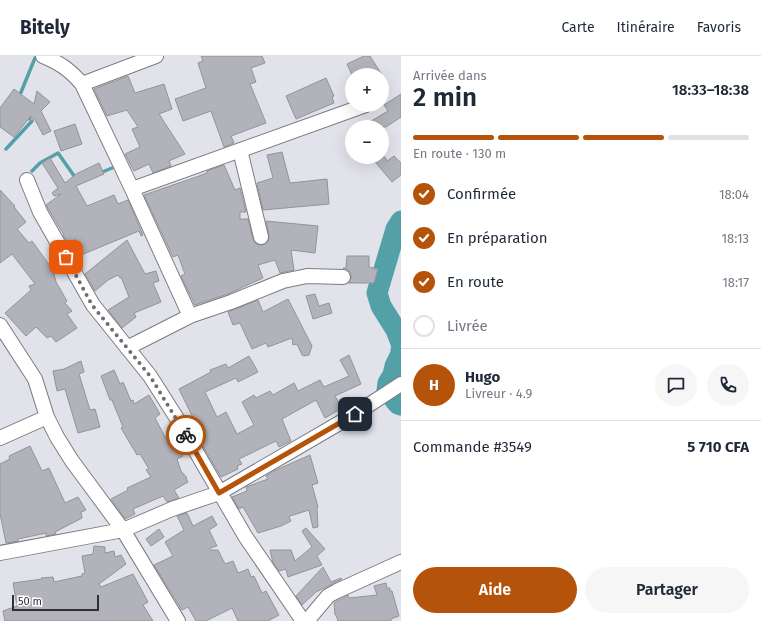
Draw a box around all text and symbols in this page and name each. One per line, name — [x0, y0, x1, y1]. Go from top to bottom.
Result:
text: Bitely — [20, 16, 70, 39]
text: Carte — [561, 19, 595, 36]
text: Itinéraire — [617, 19, 675, 36]
text: Favoris — [697, 19, 741, 36]
map controls — [345, 68, 389, 164]
button: + — [345, 68, 389, 112]
text: Arrivée dans — [413, 68, 487, 83]
text: 18:33–18:38 — [672, 81, 749, 99]
text: 2 min — [413, 82, 477, 113]
button: − — [345, 120, 389, 164]
text: En route · 130 m — [413, 146, 506, 161]
icon: check — [413, 183, 435, 205]
text: Confirmée — [447, 185, 516, 203]
text: 18:04 — [719, 187, 749, 202]
icon: check — [413, 227, 435, 249]
text: En préparation — [447, 229, 548, 247]
text: 18:13 — [721, 231, 749, 246]
pin — [49, 240, 83, 274]
icon: bag — [55, 246, 77, 268]
icon: check — [413, 271, 435, 293]
text: En route — [447, 273, 504, 291]
text: 18:17 — [722, 275, 749, 290]
text: Livrée — [447, 317, 488, 335]
button: chat — [655, 364, 697, 406]
button: phone — [707, 364, 749, 406]
text: Hugo — [465, 368, 500, 386]
text: H — [429, 376, 439, 394]
text: Livreur · 4.9 — [465, 386, 532, 401]
pin — [338, 397, 372, 431]
icon: home — [344, 403, 366, 425]
courier — [166, 415, 206, 455]
icon: bike — [175, 424, 197, 446]
text: Commande #3549 — [413, 438, 532, 456]
text: 5 710 CFA — [687, 438, 749, 456]
button: Aide — [413, 567, 577, 613]
button: Partager — [585, 567, 749, 613]
scale bar — [12, 593, 99, 612]
text: 50 m — [18, 595, 42, 608]

